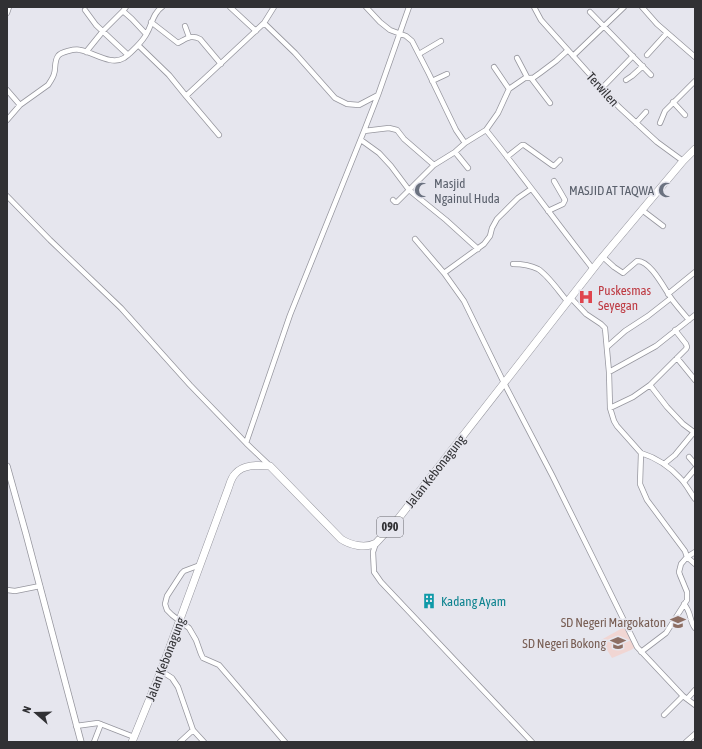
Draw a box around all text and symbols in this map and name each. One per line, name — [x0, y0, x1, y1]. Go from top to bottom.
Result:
street label: Terwilen — [583, 69, 622, 110]
place label: Masjid Ngainul Huda — [434, 176, 500, 206]
mosque icon: Masjid Ngainul Huda — [413, 181, 431, 199]
mosque icon: MASJID AT TAQWA — [657, 181, 675, 199]
place label: MASJID AT TAQWA — [569, 183, 655, 198]
place label: Puskesmas Seyegan — [598, 283, 652, 313]
hospital icon: Puskesmas Seyegan — [577, 288, 595, 306]
street label: Jalan Kebonagung — [402, 432, 469, 511]
road number: 090 — [377, 517, 403, 537]
building icon: Kadang Ayam — [420, 592, 438, 610]
place label: Kadang Ayam — [441, 594, 506, 609]
school or university icon: SD Negeri Margokaton — [669, 613, 687, 631]
street label: Jalan Kebonagung — [143, 615, 188, 703]
place label: SD Negeri Margokaton — [561, 615, 666, 630]
school or university icon: SD Negeri Bokong — [609, 634, 627, 652]
place label: SD Negeri Bokong — [522, 636, 606, 651]
north arrow — [16, 693, 56, 733]
text: N — [20, 704, 33, 715]

